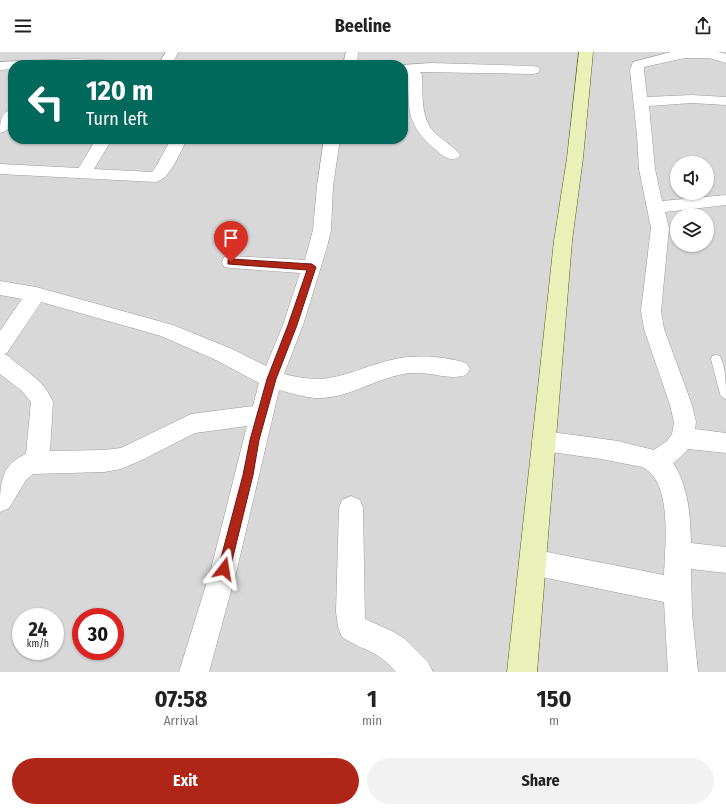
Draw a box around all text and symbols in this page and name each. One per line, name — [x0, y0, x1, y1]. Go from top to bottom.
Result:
icon: menu — [12, 15, 34, 37]
text: Beeline — [335, 15, 391, 37]
icon: share — [692, 15, 714, 37]
text: 120 m — [86, 74, 153, 107]
icon: left — [20, 76, 72, 128]
text: Turn left — [86, 108, 148, 130]
map controls — [670, 156, 714, 252]
button: sound — [670, 156, 714, 200]
button: layers — [670, 208, 714, 252]
pin — [214, 221, 248, 262]
icon: arrive — [220, 227, 242, 249]
position arrow — [203, 548, 245, 590]
speed limit sign: 30 — [72, 608, 124, 660]
text: 24 — [28, 617, 48, 641]
text: km/h — [27, 638, 49, 650]
text: 07:58 — [154, 685, 207, 713]
text: 1 — [367, 685, 377, 713]
text: 150 — [536, 685, 572, 713]
text: Arrival — [164, 713, 198, 728]
text: min — [362, 713, 382, 728]
text: m — [549, 713, 559, 728]
button: Exit — [12, 758, 359, 804]
button: Share — [367, 758, 714, 804]

